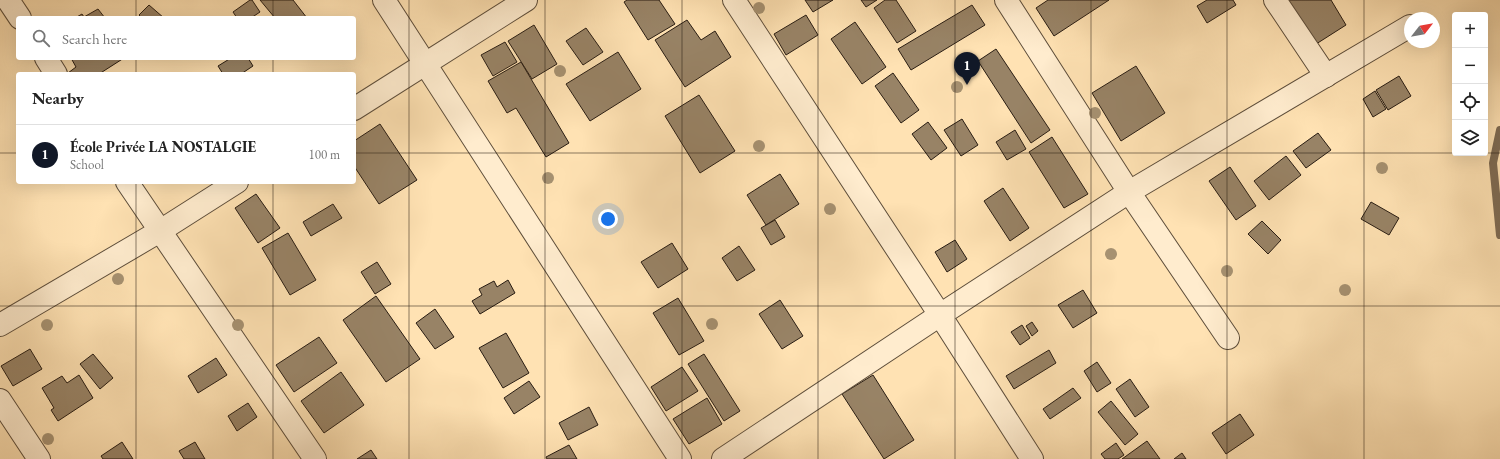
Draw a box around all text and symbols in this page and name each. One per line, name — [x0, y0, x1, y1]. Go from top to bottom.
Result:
north arrow — [1404, 12, 1440, 48]
map controls — [1452, 12, 1488, 156]
button: + — [1452, 12, 1488, 48]
search box — [16, 16, 356, 60]
icon: search — [30, 27, 52, 49]
text: Search here — [62, 29, 127, 48]
button: − — [1452, 48, 1488, 84]
pin: 1 — [954, 52, 980, 85]
button: locate — [1452, 84, 1488, 120]
text: Nearby — [32, 87, 84, 109]
button: layers — [1452, 120, 1488, 156]
text: École Privée LA NOSTALGIE — [70, 137, 256, 156]
text: 1 — [42, 146, 48, 163]
text: 100 m — [309, 146, 340, 163]
text: School — [70, 156, 104, 173]
your location — [598, 209, 618, 229]

